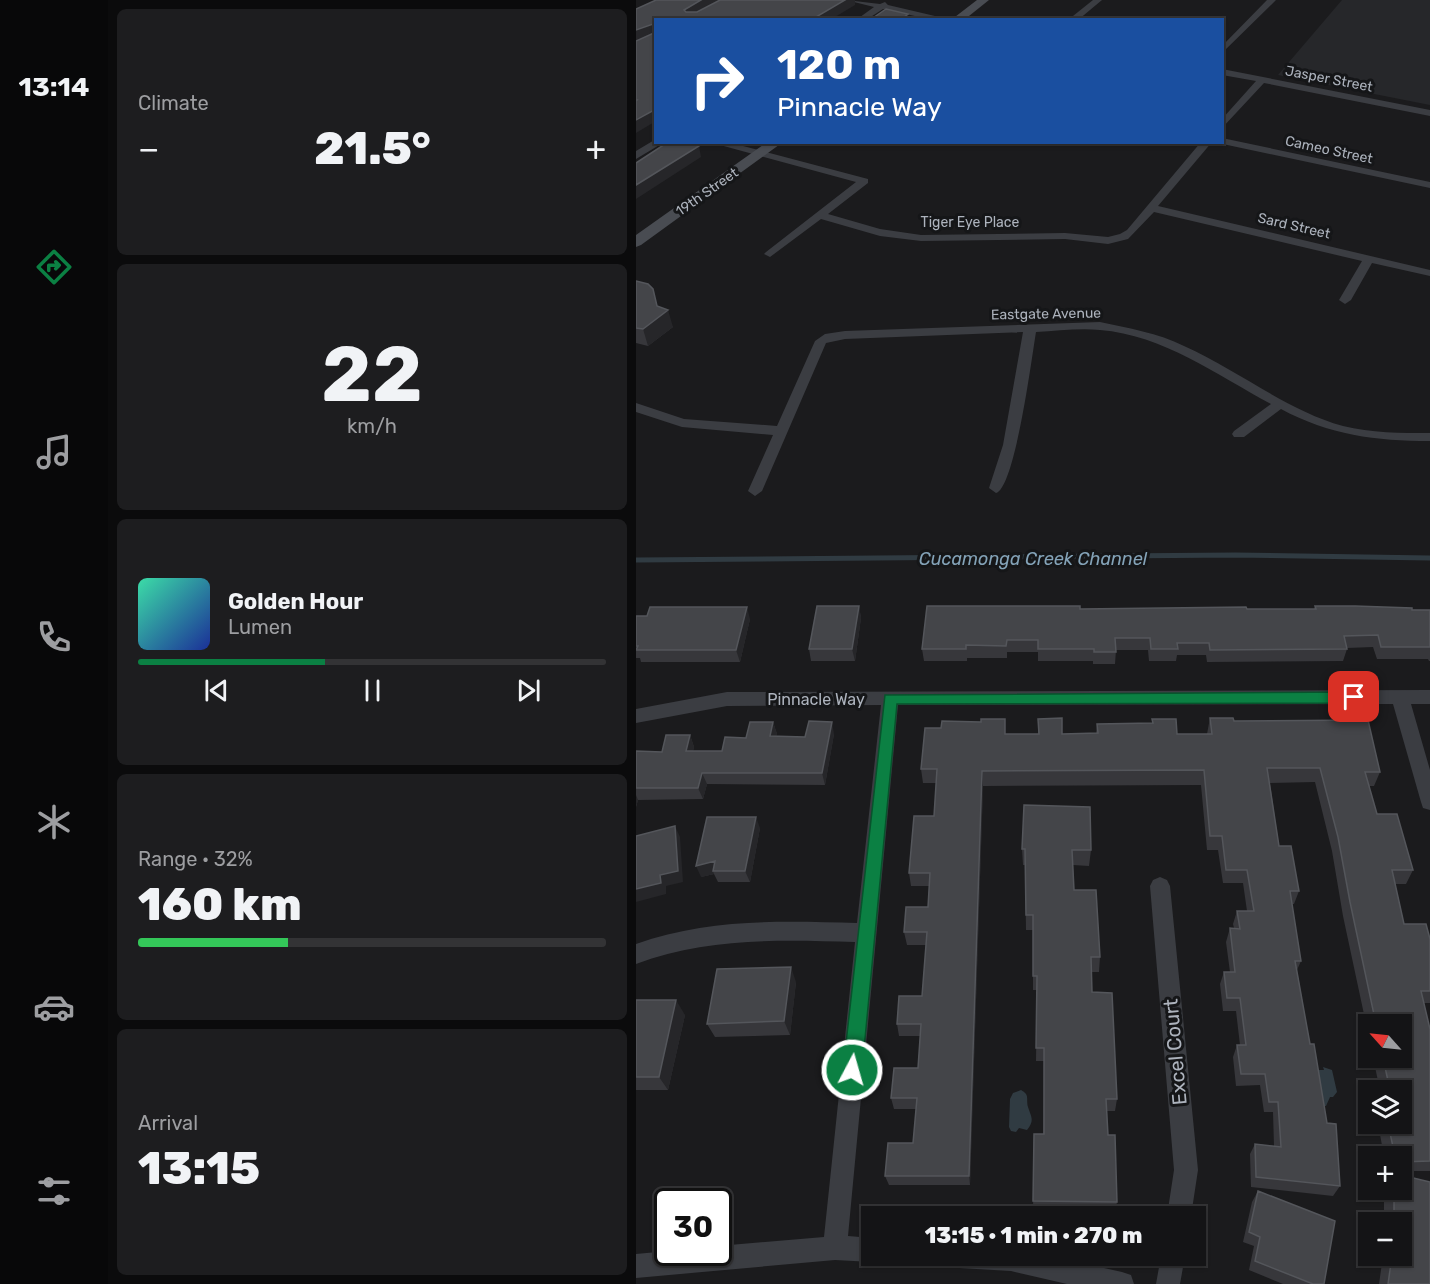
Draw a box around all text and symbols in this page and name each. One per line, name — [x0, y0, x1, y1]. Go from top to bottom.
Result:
text: 120 m — [777, 40, 901, 90]
icon: right — [678, 42, 756, 120]
street label: Jasper Street — [1284, 62, 1375, 96]
text: 13:14 — [19, 71, 89, 103]
text: Climate — [138, 91, 209, 115]
text: Pinnacle Way — [777, 91, 942, 123]
text: 21.5° — [314, 122, 431, 175]
text: − — [138, 129, 159, 168]
text: + — [585, 129, 606, 168]
street label: Cameo Street — [1284, 132, 1375, 168]
street label: 19th Street — [673, 164, 742, 220]
street label: Sard Street — [1256, 209, 1332, 243]
street label: Tiger Eye Place — [921, 214, 1020, 231]
icon: directions — [33, 246, 75, 288]
street label: Eastgate Avenue — [991, 305, 1101, 323]
text: 22 — [321, 328, 423, 421]
text: km/h — [347, 414, 397, 438]
icon: music — [33, 431, 75, 473]
water label: Cucamonga Creek Channel — [919, 548, 1148, 570]
text: Golden Hour — [228, 588, 363, 615]
text: Lumen — [228, 615, 292, 639]
icon: phone — [33, 616, 75, 658]
pin — [1328, 671, 1379, 722]
icon: previous — [200, 674, 233, 707]
icon: pause — [356, 674, 389, 707]
icon: next — [512, 674, 545, 707]
icon: arrive — [1337, 680, 1370, 713]
street label: Pinnacle Way — [767, 690, 865, 709]
icon: climate — [33, 801, 75, 843]
text: Range · 32% — [138, 847, 253, 871]
text: 160 km — [138, 878, 302, 931]
icon: car — [33, 986, 75, 1028]
street label: Excel Court — [1158, 998, 1192, 1106]
north arrow — [1358, 1014, 1412, 1068]
map controls — [1358, 1014, 1412, 1266]
position arrow — [820, 1038, 884, 1102]
button: layers — [1358, 1080, 1412, 1134]
text: Arrival — [138, 1111, 198, 1135]
text: 13:15 — [138, 1142, 260, 1195]
button: + — [1358, 1146, 1412, 1200]
icon: filters — [33, 1170, 75, 1212]
speed limit sign: 30 — [654, 1188, 732, 1266]
button: − — [1358, 1212, 1412, 1266]
text: 13:15 · 1 min · 270 m — [925, 1222, 1142, 1249]

